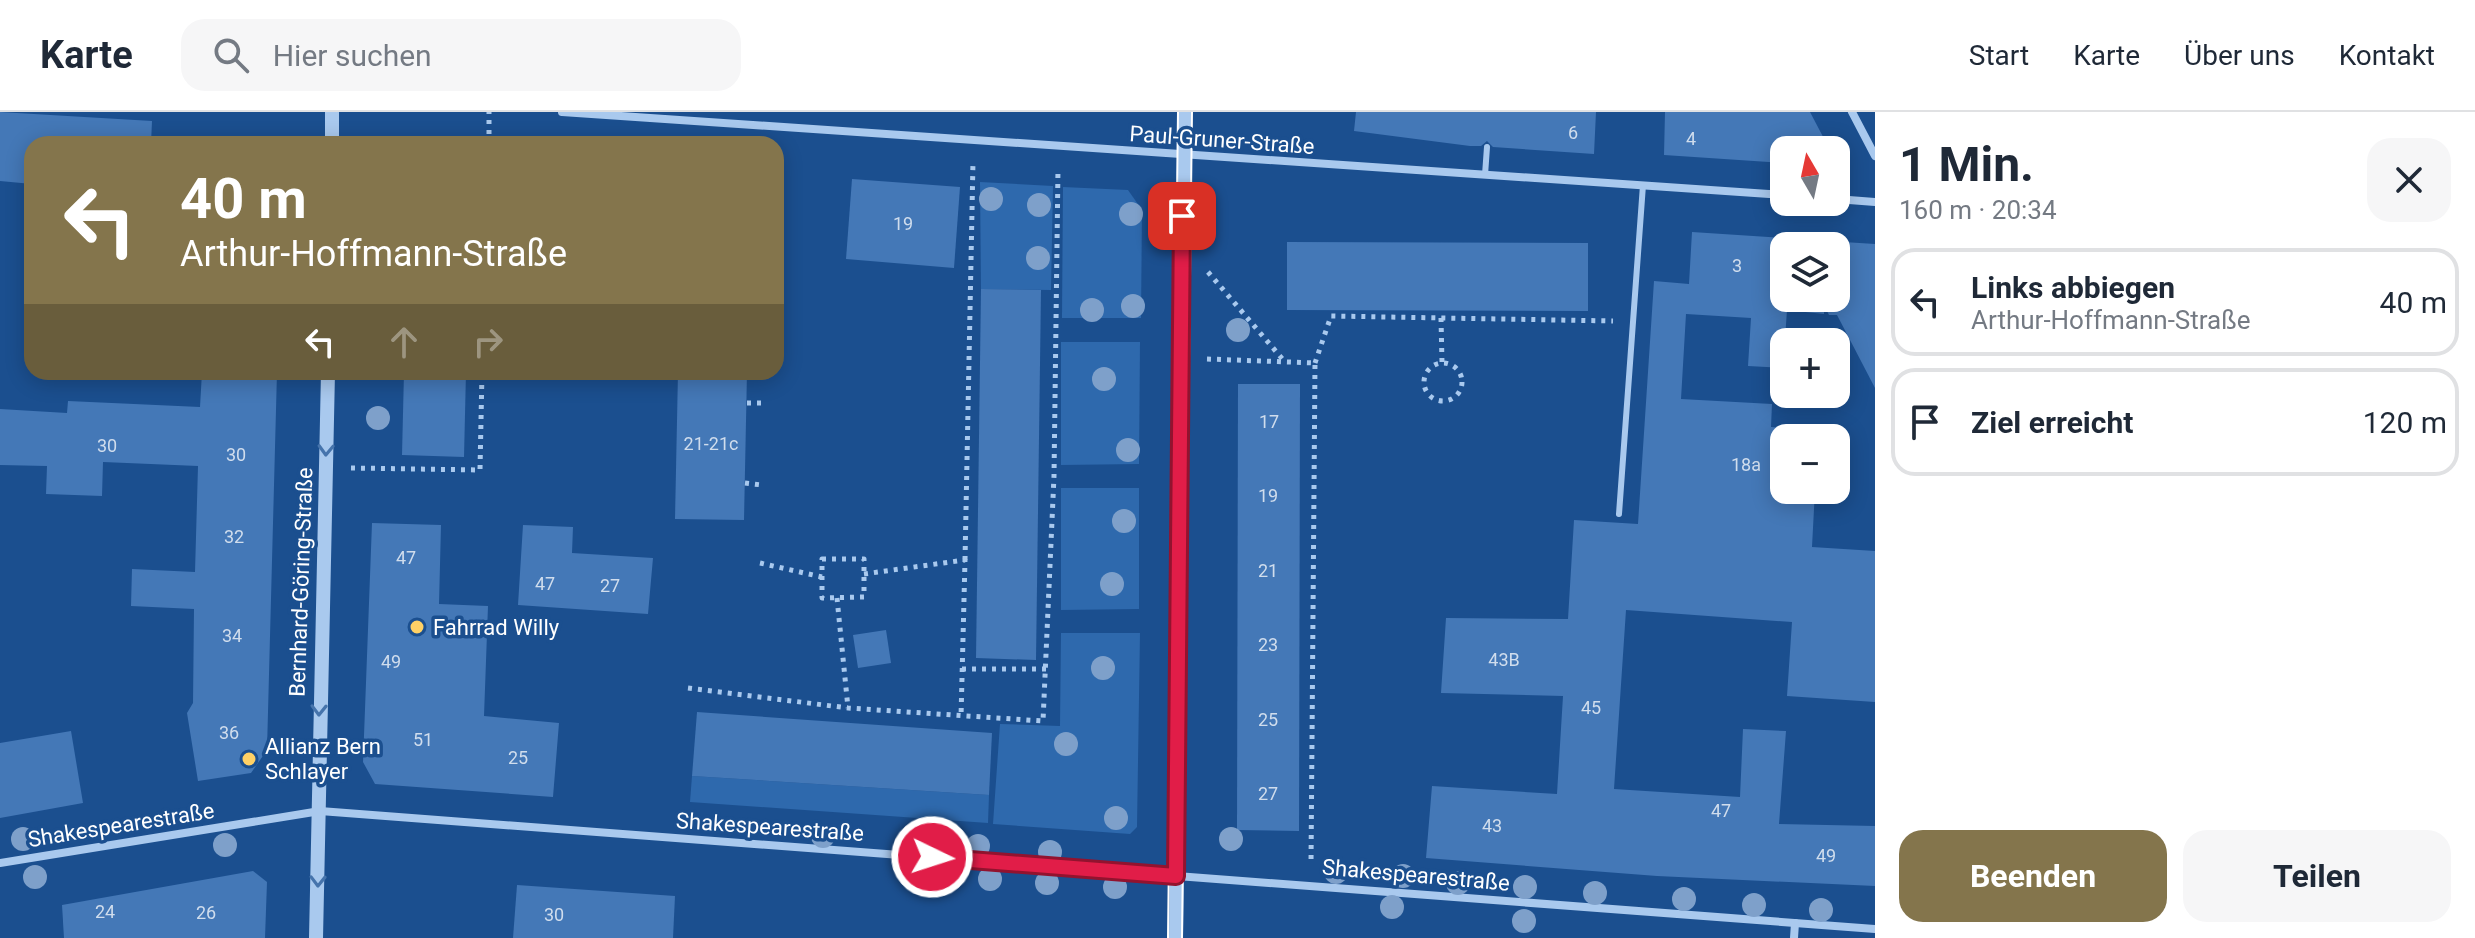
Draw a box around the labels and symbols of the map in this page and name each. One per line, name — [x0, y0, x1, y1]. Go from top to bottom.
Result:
street label: Paul-Gruner-Straße — [1129, 121, 1315, 159]
house number: 6 — [1568, 122, 1578, 143]
house number: 4 — [1686, 128, 1696, 149]
north arrow — [1770, 136, 1850, 216]
pin — [1148, 182, 1216, 250]
house number: 19 — [893, 213, 913, 234]
house number: 3 — [1732, 255, 1742, 276]
house number: 17 — [1259, 411, 1279, 432]
house number: 21-21c — [684, 433, 738, 454]
house number: 30 — [97, 435, 117, 456]
house number: 30 — [226, 444, 246, 465]
one-way arrow — [318, 444, 335, 457]
house number: 18a — [1731, 454, 1761, 475]
street label: Bernhard-Göring-Straße — [284, 467, 318, 697]
house number: 19 — [1258, 485, 1278, 506]
house number: 32 — [224, 526, 244, 547]
house number: 47 — [396, 547, 416, 568]
house number: 21 — [1258, 560, 1278, 581]
house number: 47 — [535, 573, 555, 594]
house number: 27 — [600, 575, 620, 596]
place label: Fahrrad Willy — [433, 615, 560, 640]
marker: Fahrrad Willy — [408, 618, 426, 636]
house number: 34 — [222, 625, 242, 646]
house number: 23 — [1258, 634, 1278, 655]
house number: 43B — [1488, 649, 1520, 670]
house number: 49 — [381, 651, 401, 672]
house number: 45 — [1581, 697, 1601, 718]
one-way arrow — [311, 704, 328, 717]
house number: 25 — [1258, 709, 1278, 730]
house number: 36 — [219, 722, 239, 743]
house number: 51 — [413, 729, 433, 750]
place label: Allianz Bern Schlayer — [265, 734, 381, 784]
house number: 25 — [508, 747, 528, 768]
marker: Allianz Bern Schlayer — [240, 750, 258, 768]
house number: 27 — [1258, 783, 1278, 804]
street label: Shakespearestraße — [26, 798, 216, 852]
house number: 47 — [1711, 800, 1731, 821]
street label: Shakespearestraße — [675, 808, 865, 846]
position arrow — [890, 815, 974, 899]
house number: 43 — [1482, 815, 1502, 836]
house number: 49 — [1816, 845, 1836, 866]
street label: Shakespearestraße — [1321, 854, 1511, 896]
one-way arrow — [309, 875, 327, 888]
house number: 24 — [95, 901, 115, 922]
house number: 26 — [196, 902, 216, 923]
house number: 30 — [544, 904, 564, 925]

